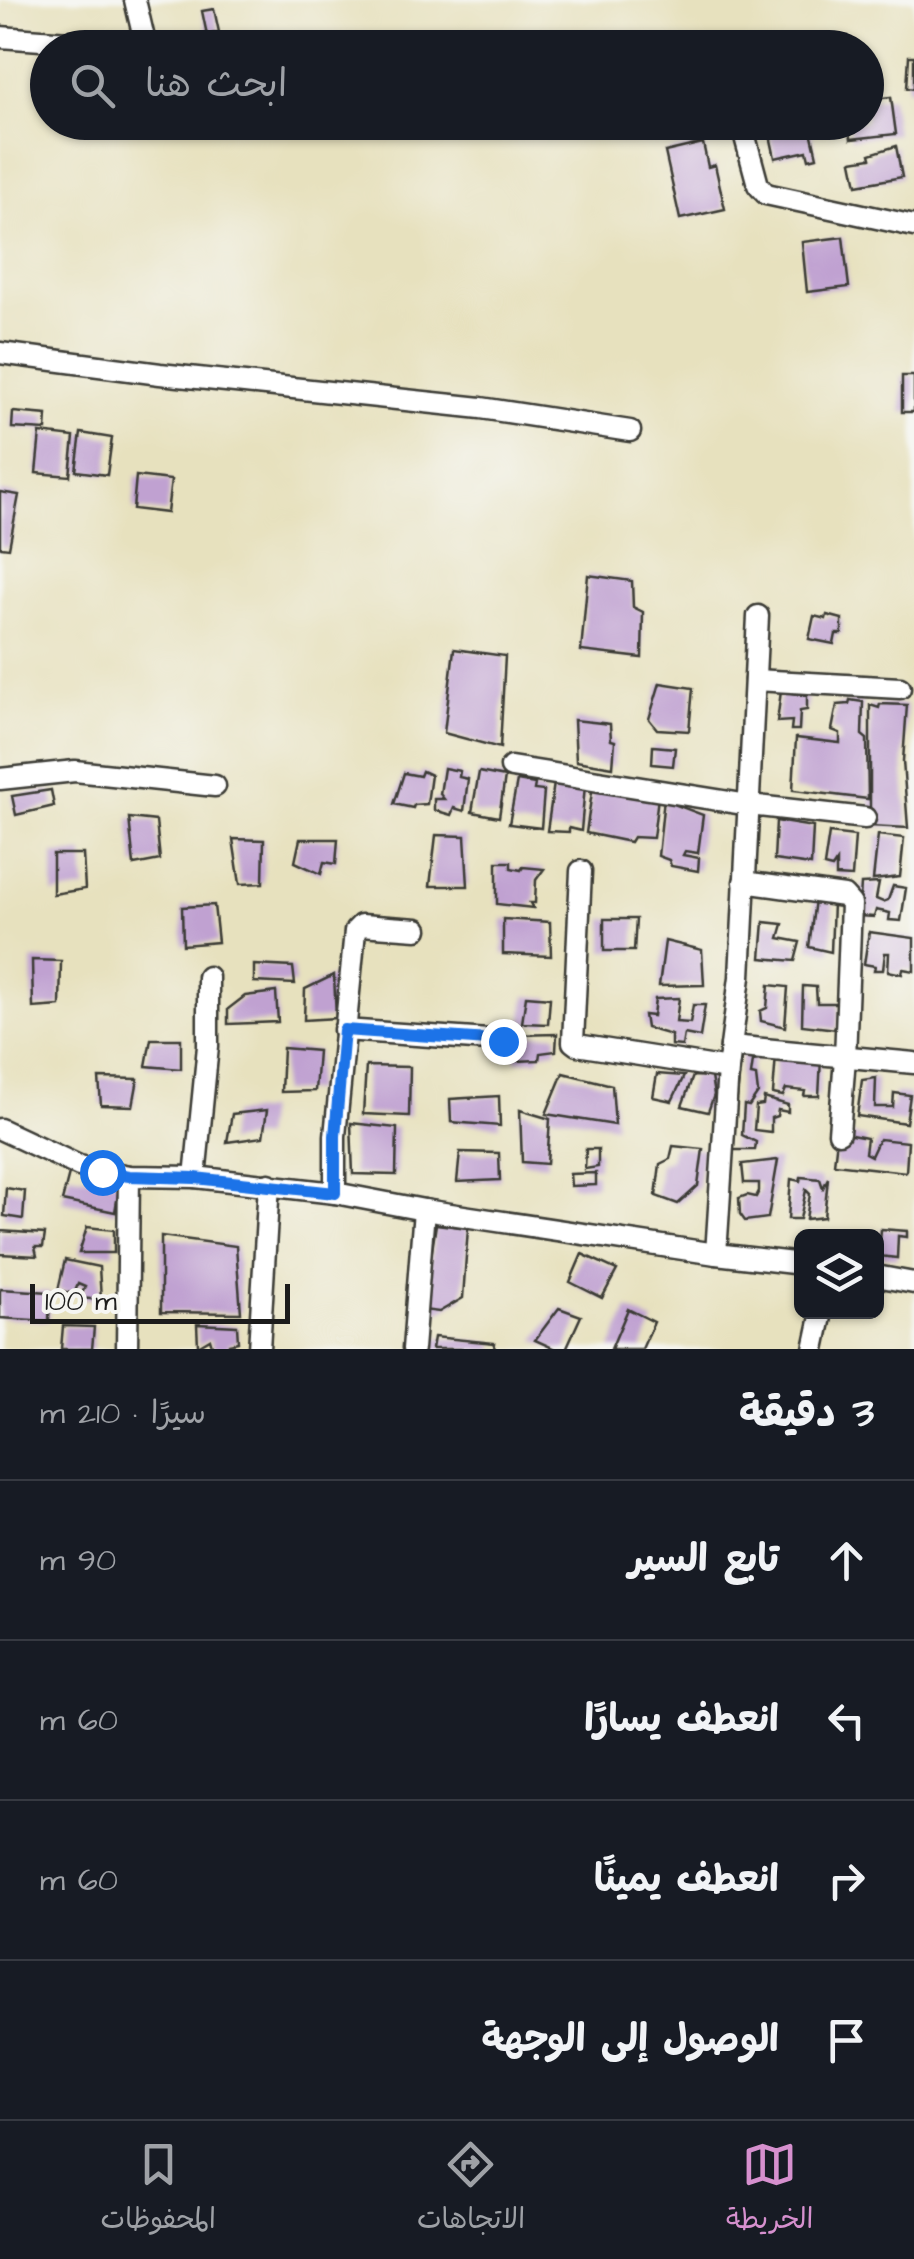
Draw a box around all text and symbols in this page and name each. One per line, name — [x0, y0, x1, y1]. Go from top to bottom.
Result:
search box — [30, 30, 884, 140]
icon: search — [65, 58, 120, 113]
text: ابحث هنا — [145, 59, 287, 111]
route end — [481, 1019, 527, 1065]
route start — [80, 1150, 126, 1196]
map controls — [794, 1229, 884, 1319]
button: layers — [794, 1229, 884, 1319]
scale bar — [30, 1279, 290, 1324]
text: 100 m — [45, 1282, 117, 1321]
text: 3 دقيقة — [739, 1385, 874, 1443]
text: سيرًا · 210 m — [40, 1391, 206, 1436]
icon: ahead — [819, 1533, 874, 1588]
text: تابع السير — [628, 1534, 779, 1586]
text: 90 m — [40, 1538, 116, 1583]
icon: left — [819, 1693, 874, 1748]
text: انعطف يسارًا — [584, 1694, 779, 1746]
text: 60 m — [40, 1698, 118, 1743]
icon: right — [819, 1853, 874, 1908]
text: انعطف يمينًا — [594, 1854, 779, 1906]
text: 60 m — [40, 1858, 118, 1903]
icon: arrive — [819, 2013, 874, 2068]
text: الوصول إلى الوجهة — [481, 2014, 779, 2066]
tab: المحفوظات — [101, 2137, 216, 2243]
tab: الاتجاهات — [417, 2137, 525, 2243]
tab: الخريطة — [726, 2137, 813, 2243]

